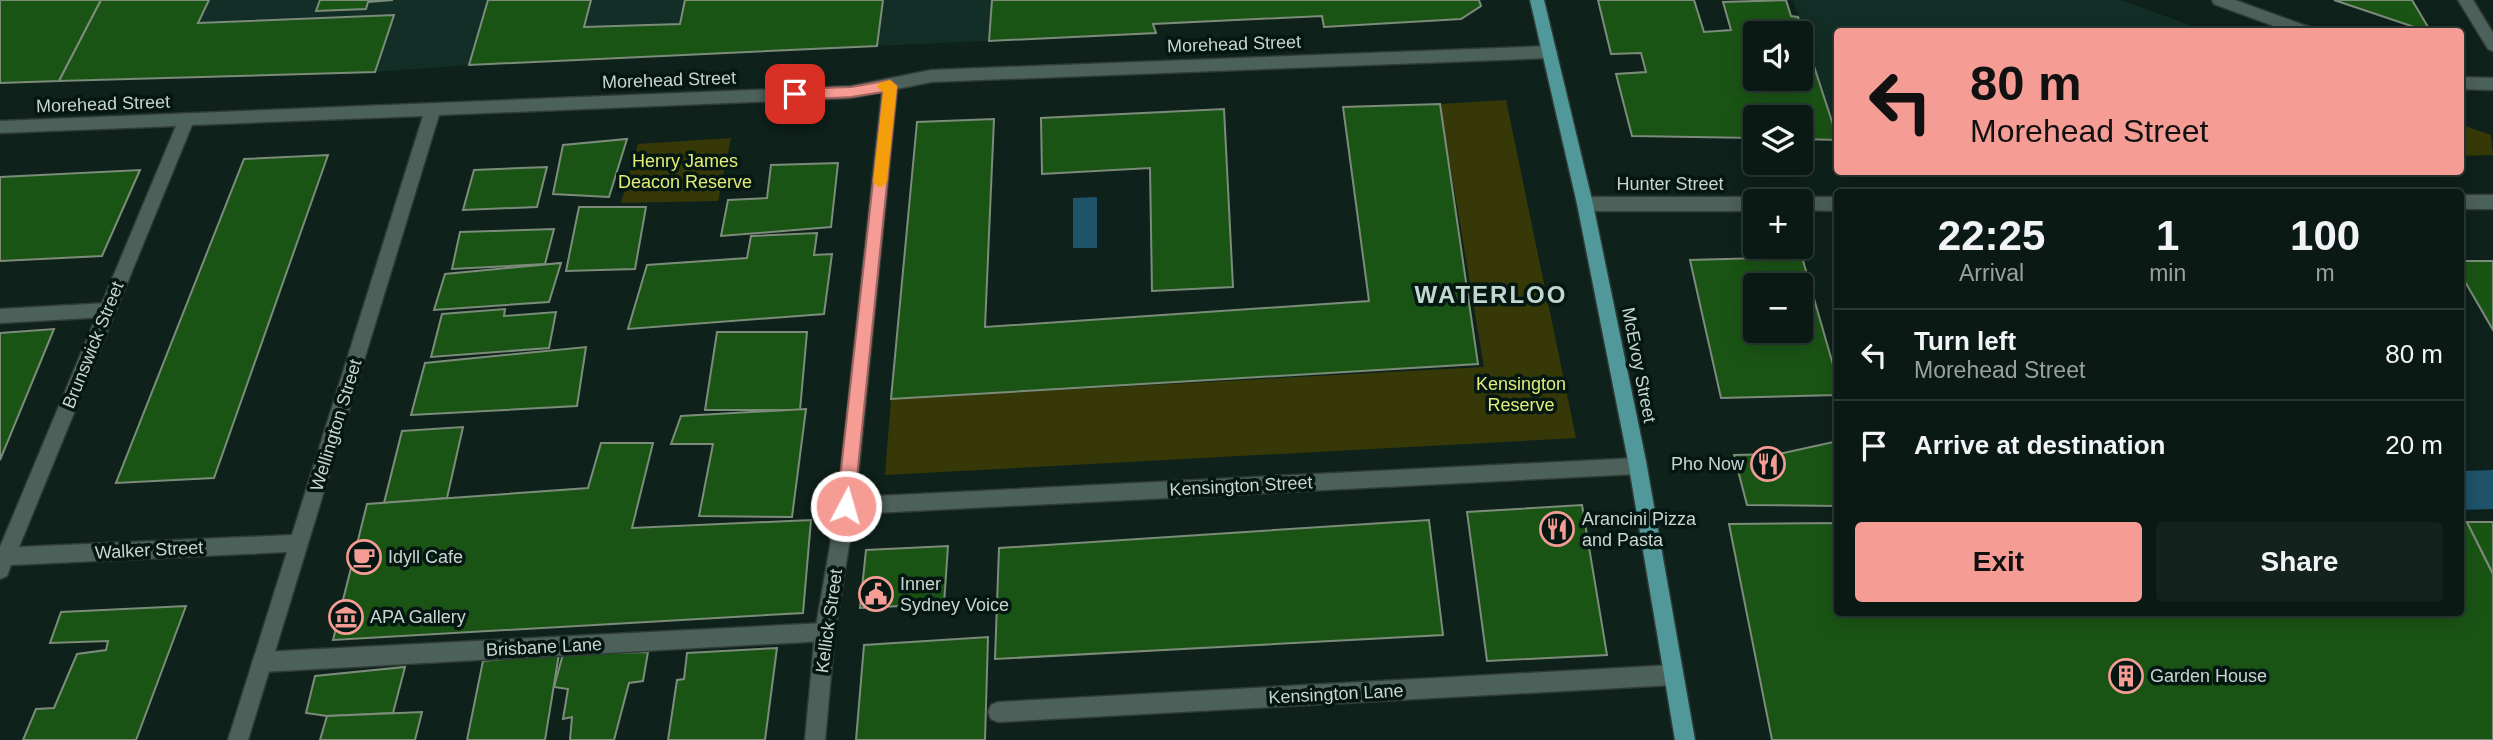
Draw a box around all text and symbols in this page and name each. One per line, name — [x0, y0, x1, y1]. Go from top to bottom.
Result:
map controls — [1743, 21, 1813, 343]
button: sound — [1743, 21, 1813, 91]
street label: Morehead Street — [1167, 32, 1301, 56]
icon: left — [1855, 56, 1946, 147]
text: 80 m — [1970, 56, 2082, 110]
pin — [765, 64, 825, 124]
street label: Morehead Street — [602, 68, 736, 92]
icon: arrive — [776, 75, 814, 113]
street label: Morehead Street — [36, 92, 170, 116]
button: layers — [1743, 105, 1813, 175]
text: Morehead Street — [1970, 113, 2208, 149]
park label: Henry James Deacon Reserve — [618, 151, 752, 192]
street label: Hunter Street — [1616, 174, 1724, 194]
button: + — [1743, 189, 1813, 259]
text: 22:25 — [1938, 212, 2045, 259]
text: 1 — [2156, 212, 2179, 259]
text: 100 — [2290, 212, 2360, 259]
text: Arrival — [1959, 260, 2024, 286]
text: min — [2149, 260, 2186, 286]
text: m — [2316, 260, 2335, 286]
button: − — [1743, 273, 1813, 343]
street label: Brunswick Street — [58, 279, 128, 411]
district label: WATERLOO — [1415, 281, 1567, 308]
street label: McEvoy Street — [1618, 306, 1660, 424]
text: Turn left — [1914, 326, 2016, 356]
icon: left — [1855, 336, 1893, 374]
text: 80 m — [2385, 339, 2443, 369]
street label: Wellington Street — [306, 357, 366, 493]
text: Morehead Street — [1914, 357, 2085, 383]
park label: Kensington Reserve — [1476, 374, 1566, 415]
icon: arrive — [1855, 427, 1893, 465]
text: Arrive at destination — [1914, 430, 2165, 460]
text: 20 m — [2385, 430, 2443, 460]
restaurant icon: Pho Now — [1749, 445, 1787, 483]
place label: Pho Now — [1671, 454, 1745, 474]
position arrow — [809, 469, 883, 543]
street label: Kensington Street — [1169, 472, 1313, 500]
place label: Arancini Pizza and Pasta — [1582, 509, 1697, 550]
restaurant icon: Arancini Pizza and Pasta — [1538, 510, 1576, 548]
button: Exit — [1855, 522, 2142, 602]
button: Share — [2156, 522, 2443, 602]
street label: Walker Street — [94, 537, 204, 563]
cafe icon: Idyll Cafe — [345, 538, 383, 576]
place label: Idyll Cafe — [388, 547, 463, 567]
street label: Kellick Street — [812, 568, 846, 674]
place label: Inner Sydney Voice — [900, 574, 1009, 615]
public building icon: Inner Sydney Voice — [857, 575, 895, 613]
museum icon: APA Gallery — [327, 598, 365, 636]
place label: APA Gallery — [370, 607, 466, 627]
street label: Brisbane Lane — [486, 634, 602, 660]
building icon: Garden House — [2107, 657, 2145, 695]
place label: Garden House — [2150, 666, 2267, 686]
street label: Kensington Lane — [1268, 680, 1404, 708]

